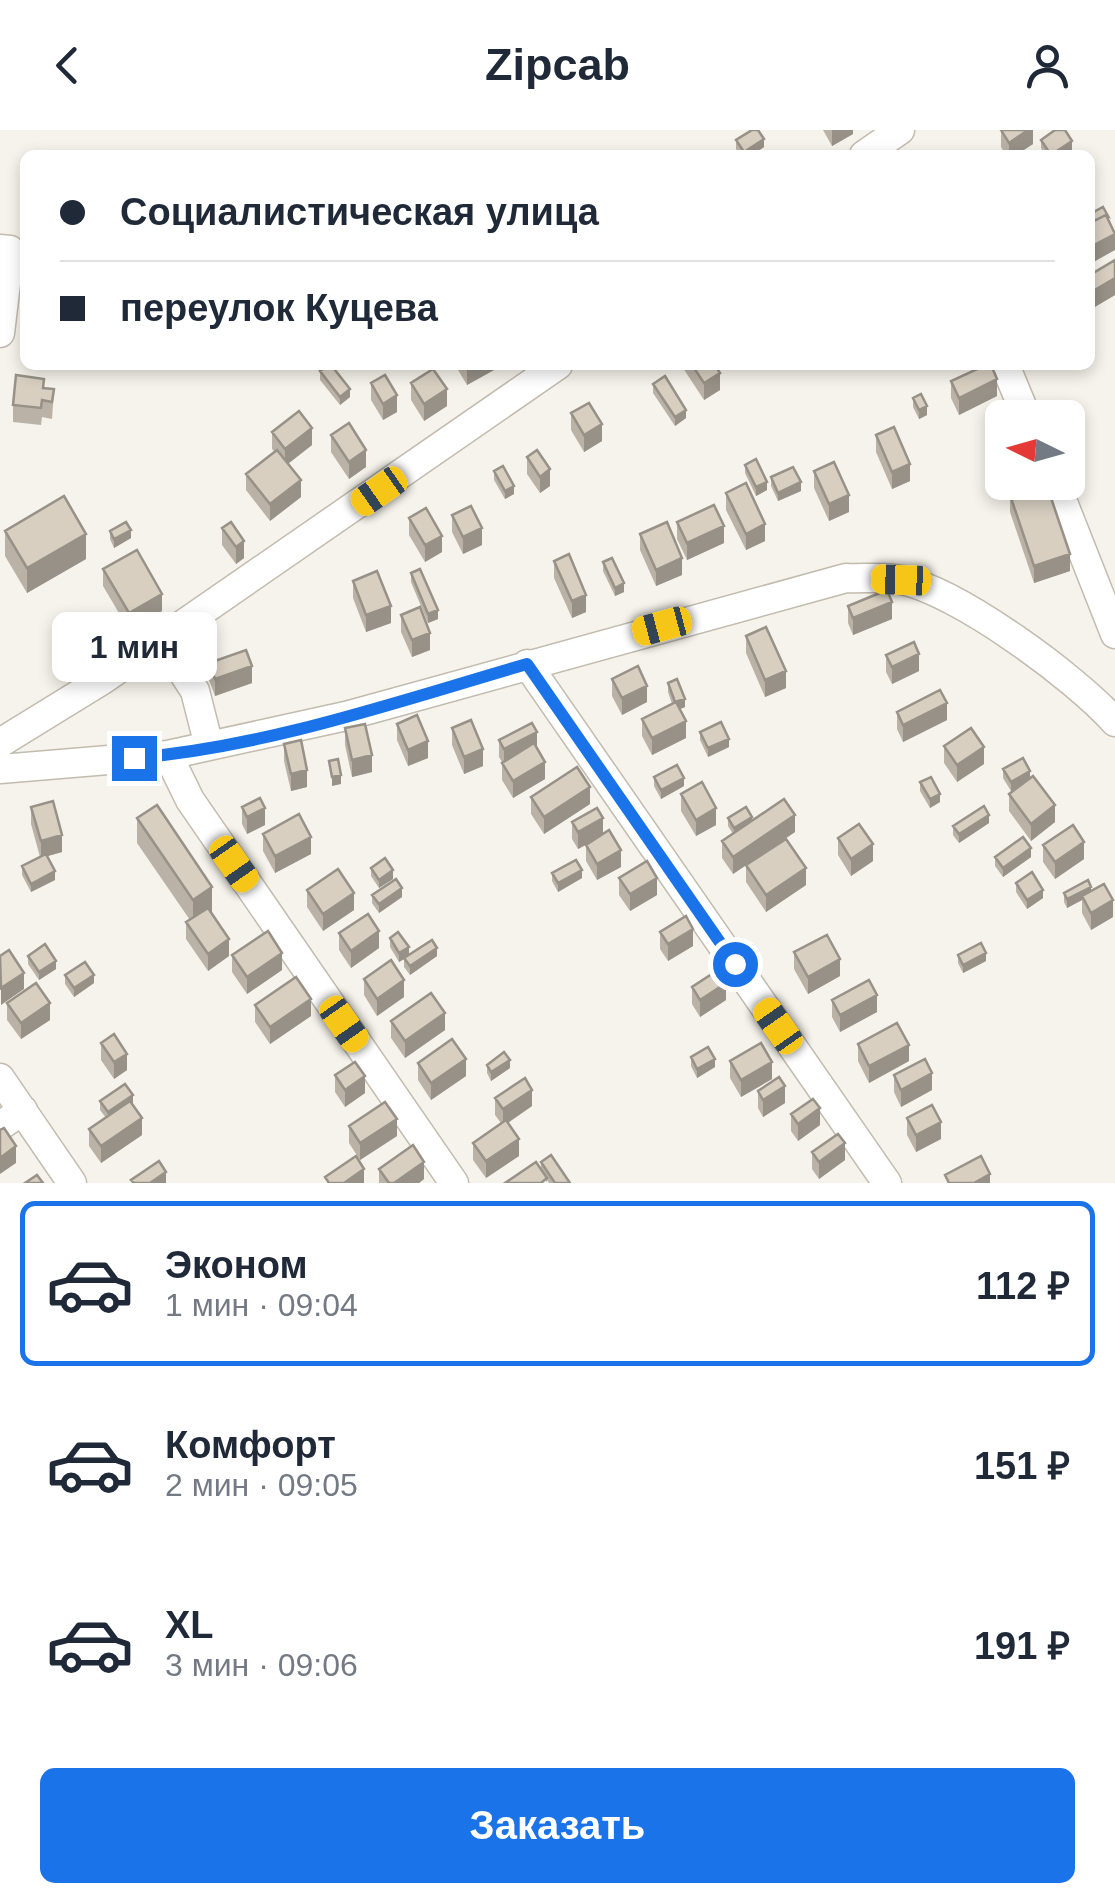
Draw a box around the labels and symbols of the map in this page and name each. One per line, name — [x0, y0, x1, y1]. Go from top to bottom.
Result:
north arrow — [985, 400, 1085, 500]
car — [346, 462, 412, 520]
car — [870, 564, 932, 596]
car — [629, 604, 695, 648]
callout: 1 мин — [52, 613, 216, 683]
route end — [112, 736, 157, 781]
car — [205, 831, 263, 897]
route start — [713, 942, 758, 987]
car — [315, 991, 373, 1057]
car — [749, 993, 807, 1059]

